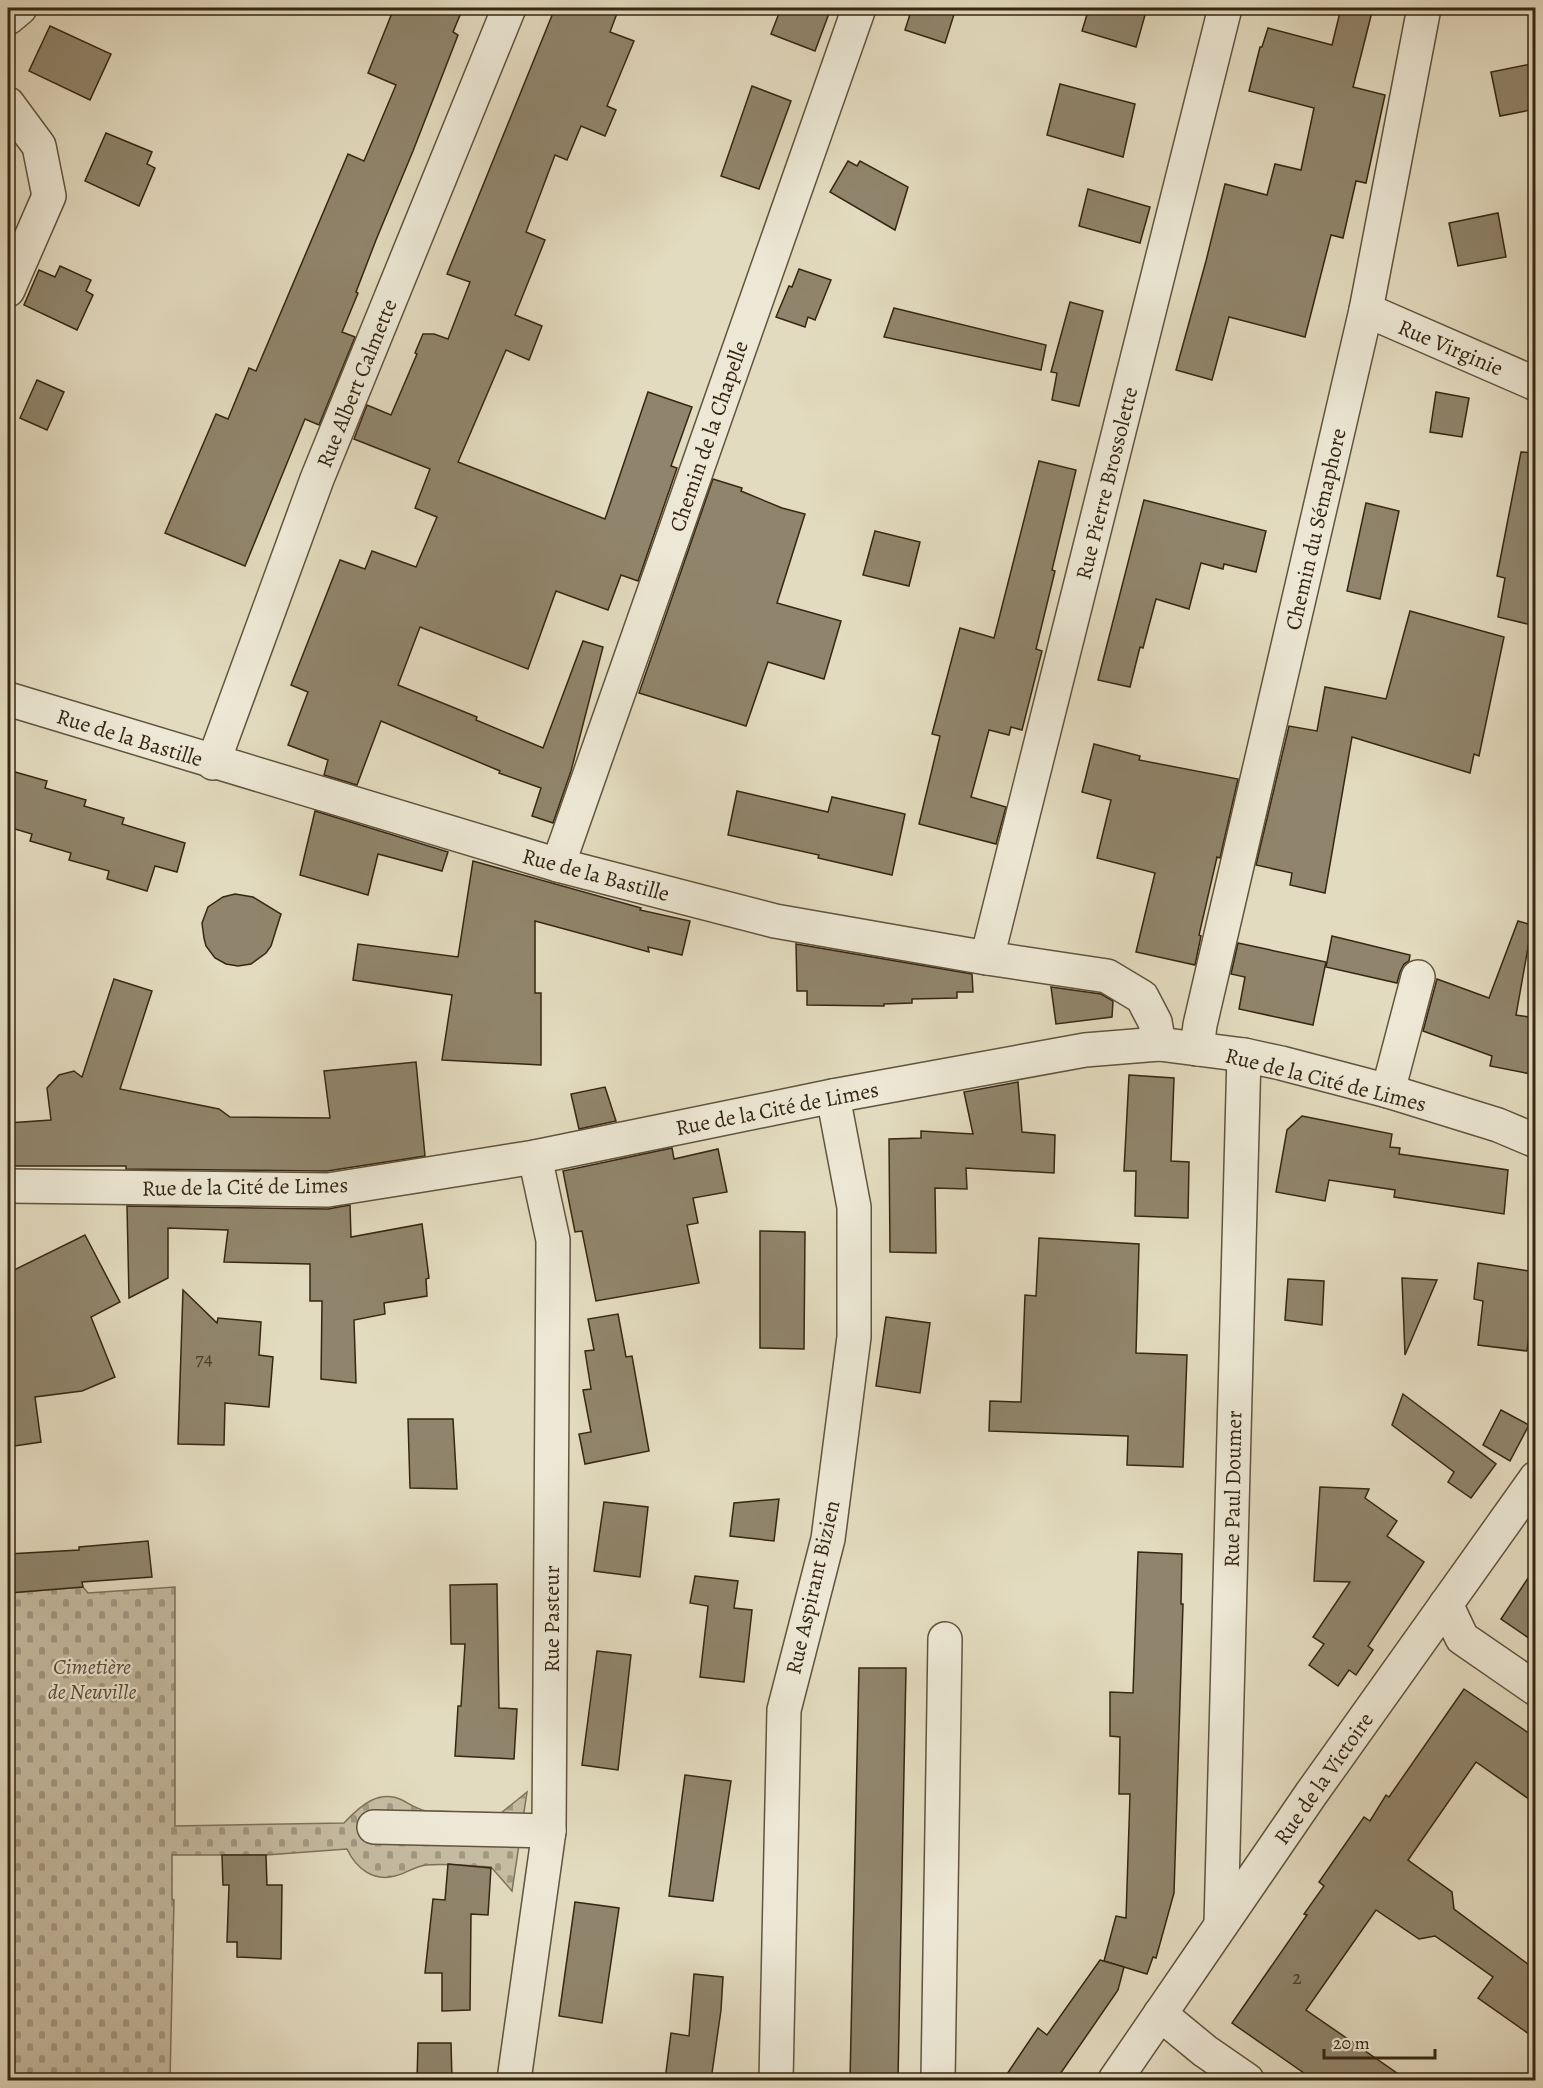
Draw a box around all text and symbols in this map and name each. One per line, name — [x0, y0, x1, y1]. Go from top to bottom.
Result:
street label: Rue Albert Calmette — [309, 294, 404, 472]
street label: Rue Virginie — [1393, 312, 1508, 383]
street label: Chemin de la Chapelle — [662, 337, 756, 536]
street label: Rue Pierre Brossolette — [1068, 384, 1145, 583]
street label: Chemin du Sémaphore — [1278, 425, 1354, 633]
street label: Rue de la Bastille — [53, 702, 206, 774]
street label: Rue de la Bastille — [519, 841, 673, 909]
street label: Rue de la Cité de Limes — [1222, 1040, 1429, 1119]
street label: Rue de la Cité de Limes — [673, 1075, 881, 1143]
street label: Rue de la Cité de Limes — [142, 1170, 348, 1204]
house number: 74 — [195, 1345, 213, 1372]
street label: Rue Paul Doumer — [1217, 1410, 1249, 1568]
street label: Rue Aspirant Bizien — [778, 1497, 848, 1677]
street label: Rue Pasteur — [537, 1565, 567, 1673]
park label: Cimetière de Neuville — [48, 1652, 136, 1707]
street label: Rue de la Victoire — [1267, 1706, 1381, 1851]
house number: 2 — [1292, 1964, 1302, 1991]
scale bar — [1324, 2022, 1435, 2060]
text: 20 m — [1333, 2031, 1370, 2055]

